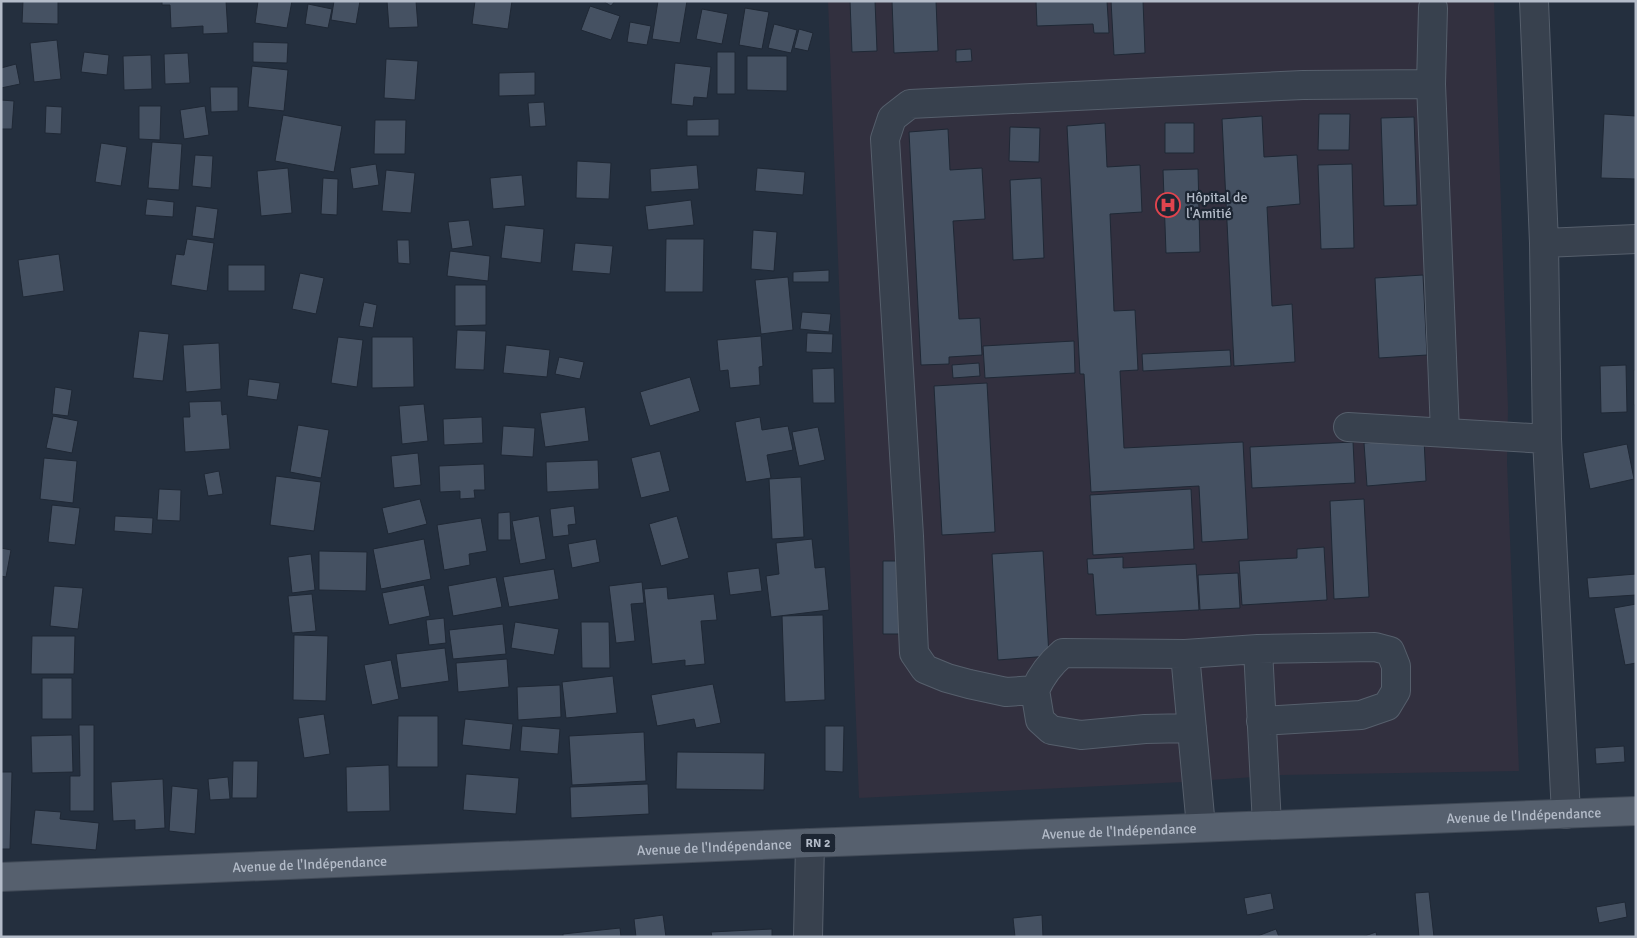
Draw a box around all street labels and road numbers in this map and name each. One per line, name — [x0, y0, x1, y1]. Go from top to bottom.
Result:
street label: Avenue de l'Indépendance — [1446, 804, 1602, 827]
street label: Avenue de l'Indépendance — [1041, 820, 1197, 843]
road number: RN 2 — [800, 834, 836, 852]
street label: Avenue de l'Indépendance — [637, 835, 792, 859]
street label: Avenue de l'Indépendance — [232, 852, 388, 876]

